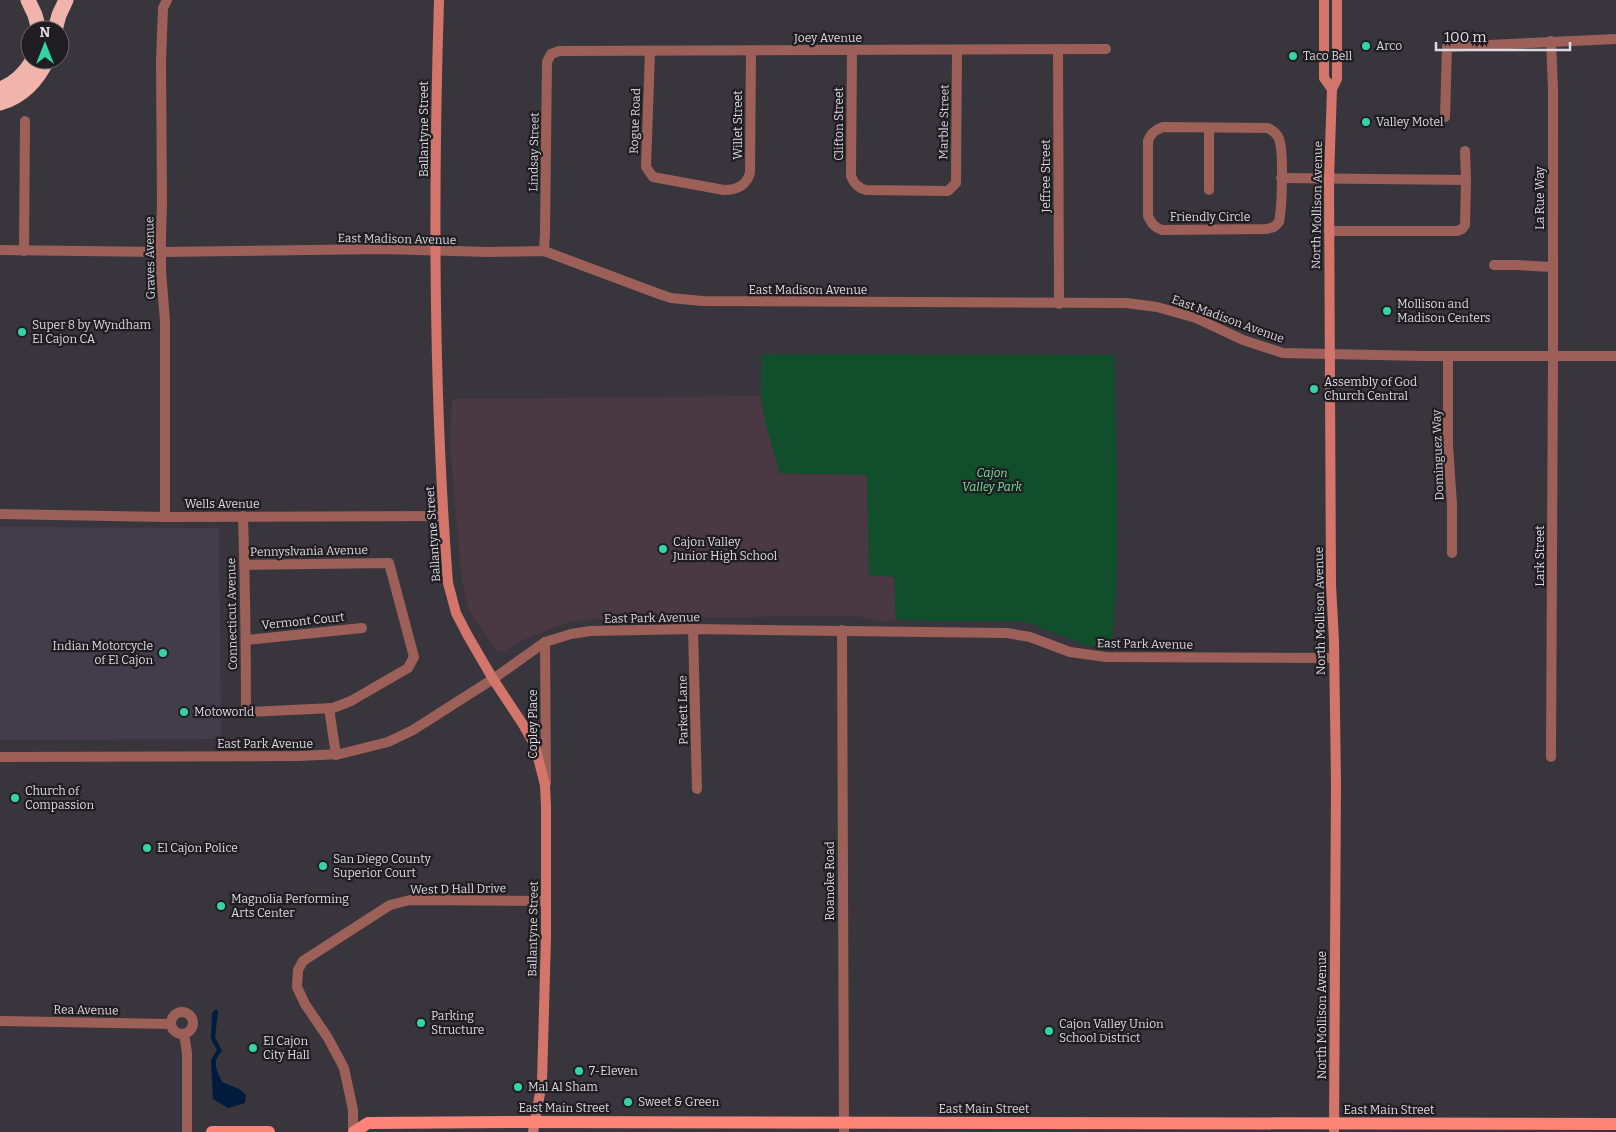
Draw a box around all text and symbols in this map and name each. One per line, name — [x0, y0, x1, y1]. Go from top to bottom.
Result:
north arrow — [20, 20, 70, 70]
scale bar — [1436, 20, 1570, 52]
text: N — [40, 24, 51, 41]
text: 100 m — [1444, 28, 1487, 46]
street label: Joey Avenue — [793, 31, 862, 45]
place label: Arco — [1376, 39, 1402, 53]
marker: Arco — [1360, 40, 1372, 52]
place label: Taco Bell — [1303, 49, 1353, 63]
marker: Taco Bell — [1287, 50, 1299, 62]
street label: Ballantyne Street — [417, 80, 431, 177]
street label: Marble Street — [936, 84, 952, 160]
street label: Clifton Street — [832, 87, 846, 161]
street label: Rogue Road — [627, 88, 643, 154]
street label: Willet Street — [731, 90, 745, 160]
street label: Lindsay Street — [526, 112, 542, 192]
place label: Valley Motel — [1376, 115, 1444, 129]
marker: Valley Motel — [1360, 116, 1372, 128]
street label: Jeffree Street — [1039, 139, 1053, 214]
street label: North Mollison Avenue — [1309, 141, 1325, 269]
street label: La Rue Way — [1533, 166, 1547, 230]
street label: Friendly Circle — [1170, 210, 1250, 224]
street label: Graves Avenue — [142, 216, 158, 300]
street label: East Madison Avenue — [337, 231, 457, 247]
street label: East Madison Avenue — [749, 283, 867, 297]
street label: East Madison Avenue — [1170, 292, 1286, 346]
place label: Mollison and Madison Centers — [1397, 297, 1491, 325]
marker: Mollison and Madison Centers — [1381, 305, 1393, 317]
place label: Super 8 by Wyndham El Cajon CA — [32, 318, 151, 346]
marker: Super 8 by Wyndham El Cajon CA — [16, 326, 28, 338]
place label: Assembly of God Church Central — [1324, 375, 1417, 403]
marker: Assembly of God Church Central — [1308, 383, 1320, 395]
street label: Dominguez Way — [1429, 409, 1447, 501]
park label: Cajon Valley Park — [962, 466, 1023, 494]
street label: Ballantyne Street — [423, 485, 443, 582]
street label: Wells Avenue — [184, 497, 260, 511]
street label: Lark Street — [1533, 525, 1547, 587]
place label: Cajon Valley Junior High School — [672, 535, 778, 563]
street label: Pennyslvania Avenue — [250, 543, 368, 559]
marker: Cajon Valley Junior High School — [657, 543, 669, 555]
street label: North Mollison Avenue — [1312, 547, 1328, 675]
street label: Connecticut Avenue — [224, 558, 240, 670]
street label: Vermont Court — [261, 610, 346, 632]
street label: East Park Avenue — [604, 610, 700, 626]
street label: East Park Avenue — [1097, 636, 1193, 652]
place label: Indian Motorcycle of El Cajon — [53, 639, 153, 667]
marker: Indian Motorcycle of El Cajon — [157, 647, 169, 659]
street label: Parkett Lane — [675, 675, 691, 745]
street label: Copley Place — [526, 689, 540, 759]
place label: Motoworld — [194, 705, 254, 719]
marker: Motoworld — [178, 706, 190, 718]
street label: East Park Avenue — [217, 737, 313, 751]
place label: Church of Compassion — [25, 784, 94, 812]
marker: Church of Compassion — [9, 792, 21, 804]
place label: El Cajon Police — [157, 841, 238, 855]
street label: Roanoke Road — [823, 841, 837, 921]
marker: El Cajon Police — [141, 842, 153, 854]
place label: San Diego County Superior Court — [333, 852, 431, 880]
marker: San Diego County Superior Court — [317, 860, 329, 872]
street label: Ballantyne Street — [525, 880, 541, 977]
street label: West D Hall Drive — [410, 881, 506, 897]
place label: Magnolia Performing Arts Center — [231, 892, 349, 920]
marker: Magnolia Performing Arts Center — [215, 900, 227, 912]
street label: North Mollison Avenue — [1315, 951, 1329, 1079]
street label: Rea Avenue — [53, 1002, 119, 1018]
place label: Parking Structure — [431, 1009, 484, 1037]
marker: Parking Structure — [415, 1017, 427, 1029]
place label: Cajon Valley Union School District — [1059, 1017, 1164, 1045]
marker: Cajon Valley Union School District — [1043, 1025, 1055, 1037]
place label: El Cajon City Hall — [263, 1034, 310, 1062]
marker: El Cajon City Hall — [247, 1042, 259, 1054]
place label: 7-Eleven — [589, 1064, 638, 1078]
marker: 7-Eleven — [573, 1065, 585, 1077]
place label: Mal Al Sham — [528, 1080, 598, 1094]
marker: Mal Al Sham — [512, 1081, 524, 1093]
place label: Sweet & Green — [638, 1095, 720, 1109]
marker: Sweet & Green — [622, 1096, 634, 1108]
street label: East Main Street — [519, 1101, 610, 1115]
street label: East Main Street — [939, 1102, 1030, 1116]
street label: East Main Street — [1344, 1103, 1435, 1117]

